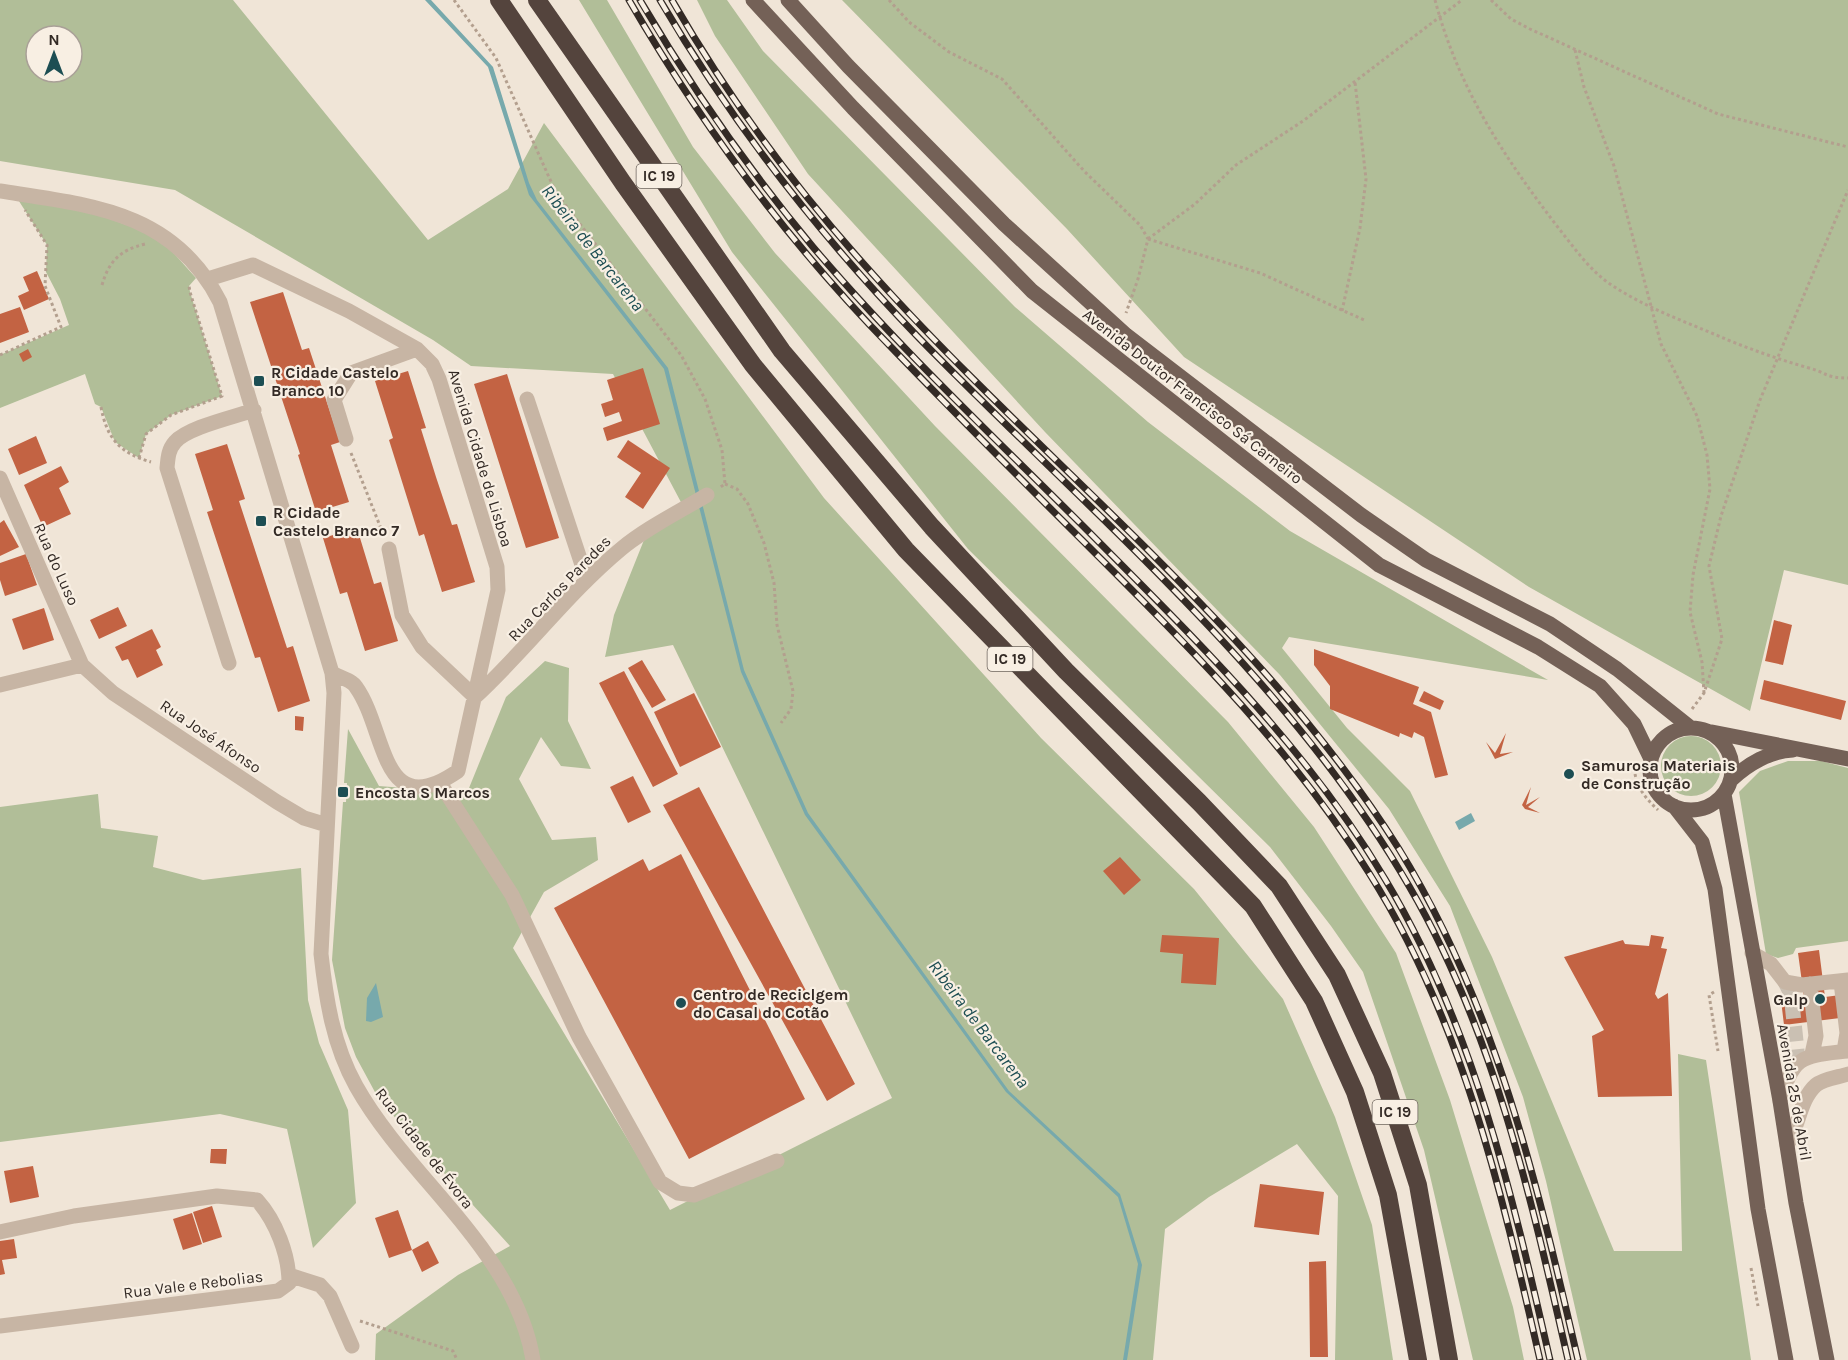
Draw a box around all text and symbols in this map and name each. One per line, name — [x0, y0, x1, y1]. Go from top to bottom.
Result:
north arrow — [24, 24, 84, 84]
text: N — [48, 30, 60, 49]
road number: IC 19 — [636, 164, 682, 188]
water label: Ribeira de Barcarena — [537, 180, 649, 316]
street label: Avenida Doutor Francisco Sá Carneiro — [1079, 305, 1306, 488]
place label: R Cidade Castelo Branco 10 — [271, 363, 399, 400]
street label: Avenida Cidade de Lisboa — [444, 367, 517, 549]
marker: R Cidade Castelo Branco 10 — [252, 374, 266, 388]
place label: R Cidade Castelo Branco 7 — [273, 503, 399, 540]
marker: R Cidade Castelo Branco 7 — [254, 514, 268, 528]
street label: Rua do Luso — [30, 520, 83, 608]
street label: Rua Carlos Paredes — [504, 532, 615, 645]
road number: IC 19 — [988, 647, 1032, 671]
street label: Rua José Afonso — [157, 696, 265, 777]
place label: Samurosa Materiais de Construção — [1581, 756, 1736, 793]
marker: Samurosa Materiais de Construção — [1562, 767, 1576, 781]
place label: Encosta S Marcos — [355, 783, 490, 802]
marker: Encosta S Marcos — [336, 785, 350, 799]
water label: Ribeira de Barcarena — [924, 956, 1034, 1092]
place label: Centro de Reciclgem do Casal do Cotão — [693, 985, 848, 1022]
place label: Galp — [1773, 990, 1808, 1009]
marker: Galp — [1813, 992, 1827, 1006]
marker: Centro de Reciclgem do Casal do Cotão — [674, 996, 688, 1010]
street label: Avenida 25 de Abril — [1773, 1022, 1816, 1162]
street label: Rua Cidade de Évora — [371, 1084, 478, 1213]
road number: IC 19 — [1372, 1100, 1418, 1124]
street label: Rua Vale e Rebolias — [122, 1266, 264, 1302]

